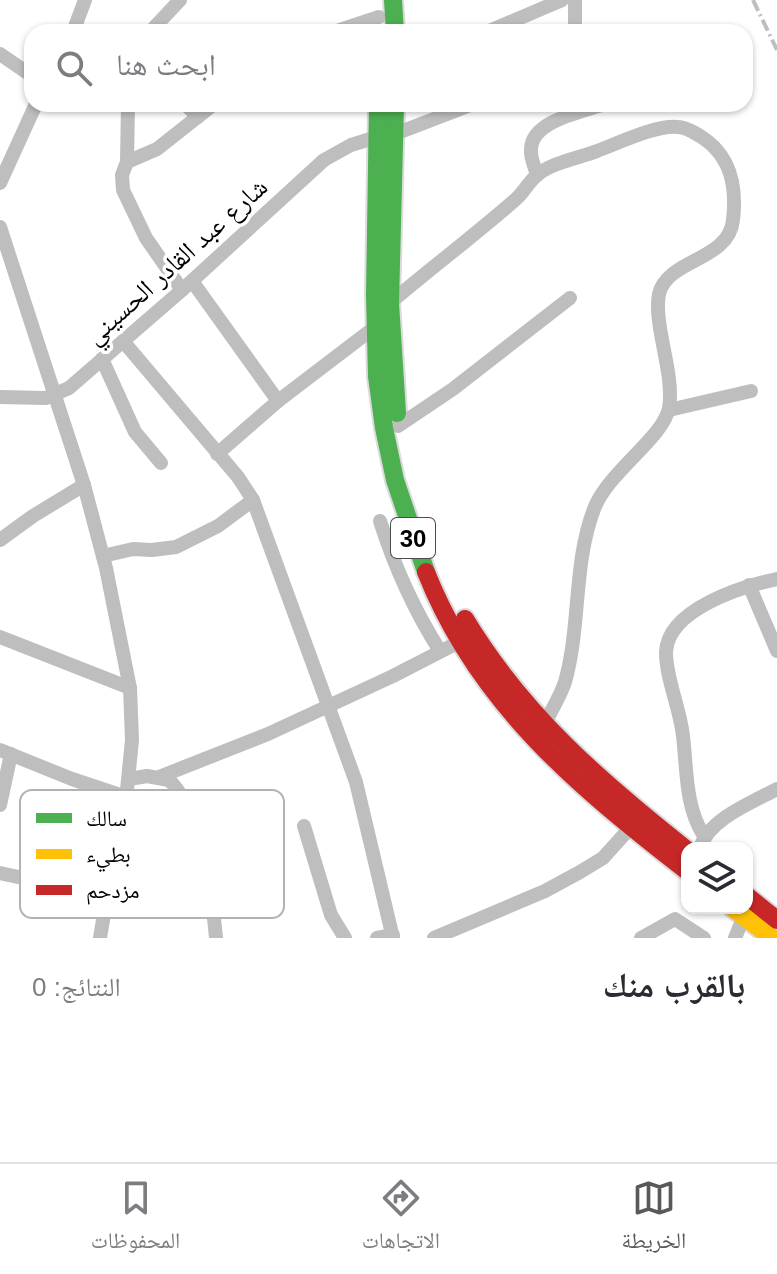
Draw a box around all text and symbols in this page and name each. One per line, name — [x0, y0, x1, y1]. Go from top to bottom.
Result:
search box — [24, 24, 753, 112]
icon: search — [52, 46, 96, 90]
text: ابحث هنا — [116, 48, 216, 81]
street label: شارع عبد القادر الحسيني — [79, 171, 277, 355]
road number: 30 — [391, 518, 435, 558]
legend — [20, 790, 284, 918]
text: سالك — [86, 806, 127, 831]
text: بطيء — [86, 842, 131, 872]
map controls — [681, 842, 753, 914]
button: layers — [681, 842, 753, 914]
text: مزدحم — [86, 878, 140, 905]
text: بالقرب منك — [603, 966, 745, 1004]
text: النتائج: 0 — [32, 972, 121, 1002]
tab: المحفوظات — [91, 1176, 180, 1262]
tab: الاتجاهات — [362, 1176, 440, 1262]
tab: الخريطة — [621, 1176, 686, 1262]

